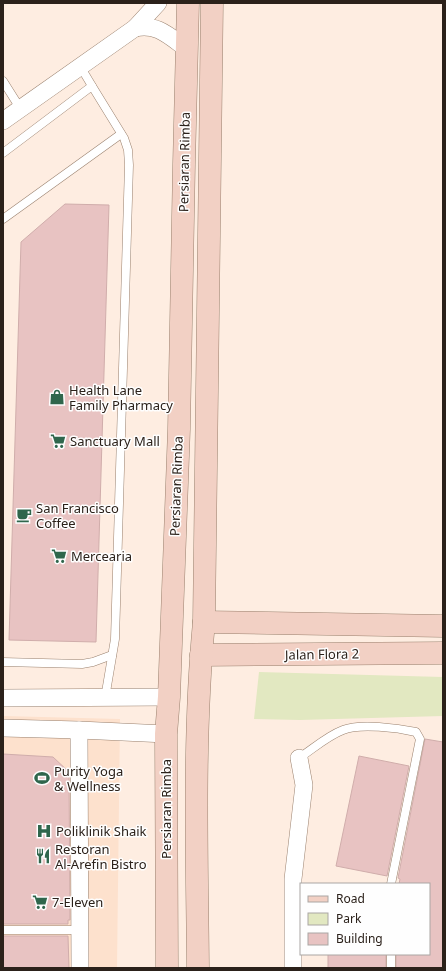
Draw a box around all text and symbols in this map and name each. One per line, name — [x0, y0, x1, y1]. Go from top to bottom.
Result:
street label: Persiaran Rimba — [174, 112, 194, 212]
place label: Health Lane Family Pharmacy — [69, 381, 173, 414]
shop icon: Health Lane Family Pharmacy — [48, 388, 66, 406]
supermarket icon: Sanctuary Mall — [49, 432, 67, 450]
place label: Sanctuary Mall — [70, 432, 160, 450]
street label: Persiaran Rimba — [165, 436, 187, 536]
place label: San Francisco Coffee — [36, 499, 119, 532]
cafe icon: San Francisco Coffee — [15, 506, 33, 524]
supermarket icon: Mercearia — [50, 547, 68, 565]
place label: Mercearia — [71, 547, 132, 565]
street label: Jalan Flora 2 — [283, 644, 359, 664]
street label: Persiaran Rimba — [157, 759, 175, 859]
place label: Purity Yoga & Wellness — [54, 762, 123, 795]
sports icon: Purity Yoga & Wellness — [33, 769, 51, 787]
hospital icon: Poliklinik Shaik — [35, 822, 53, 840]
place label: Poliklinik Shaik — [56, 822, 147, 840]
place label: Restoran Al-Arefin Bistro — [55, 840, 147, 873]
restaurant icon: Restoran Al-Arefin Bistro — [34, 847, 52, 865]
legend — [300, 883, 430, 955]
text: Road — [336, 890, 365, 907]
supermarket icon: 7-Eleven — [31, 893, 49, 911]
place label: 7-Eleven — [52, 893, 103, 911]
text: Park — [336, 910, 362, 927]
text: Building — [336, 930, 383, 947]

